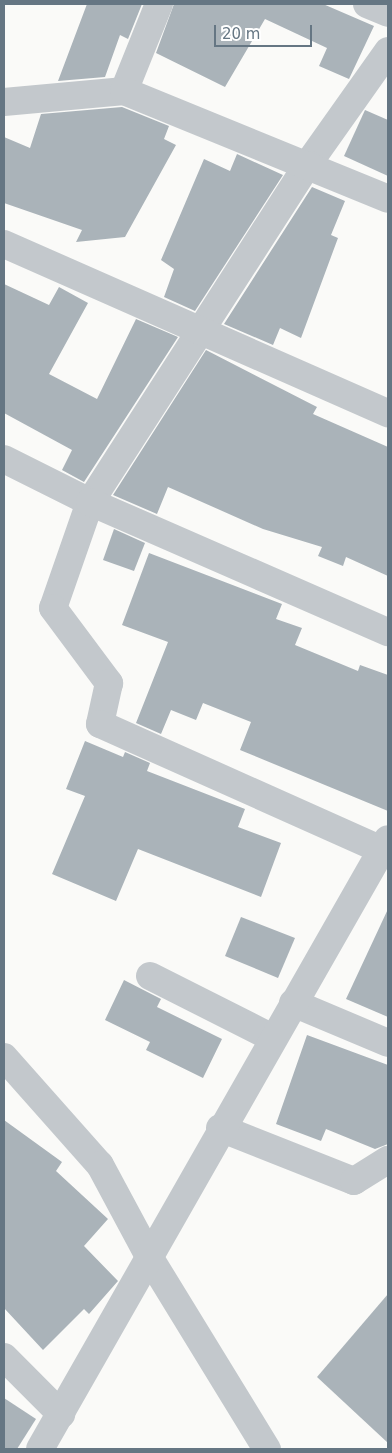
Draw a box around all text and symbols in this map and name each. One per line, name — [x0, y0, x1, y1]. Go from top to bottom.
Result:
scale bar — [217, 15, 314, 47]
text: 20 m — [222, 25, 260, 43]

